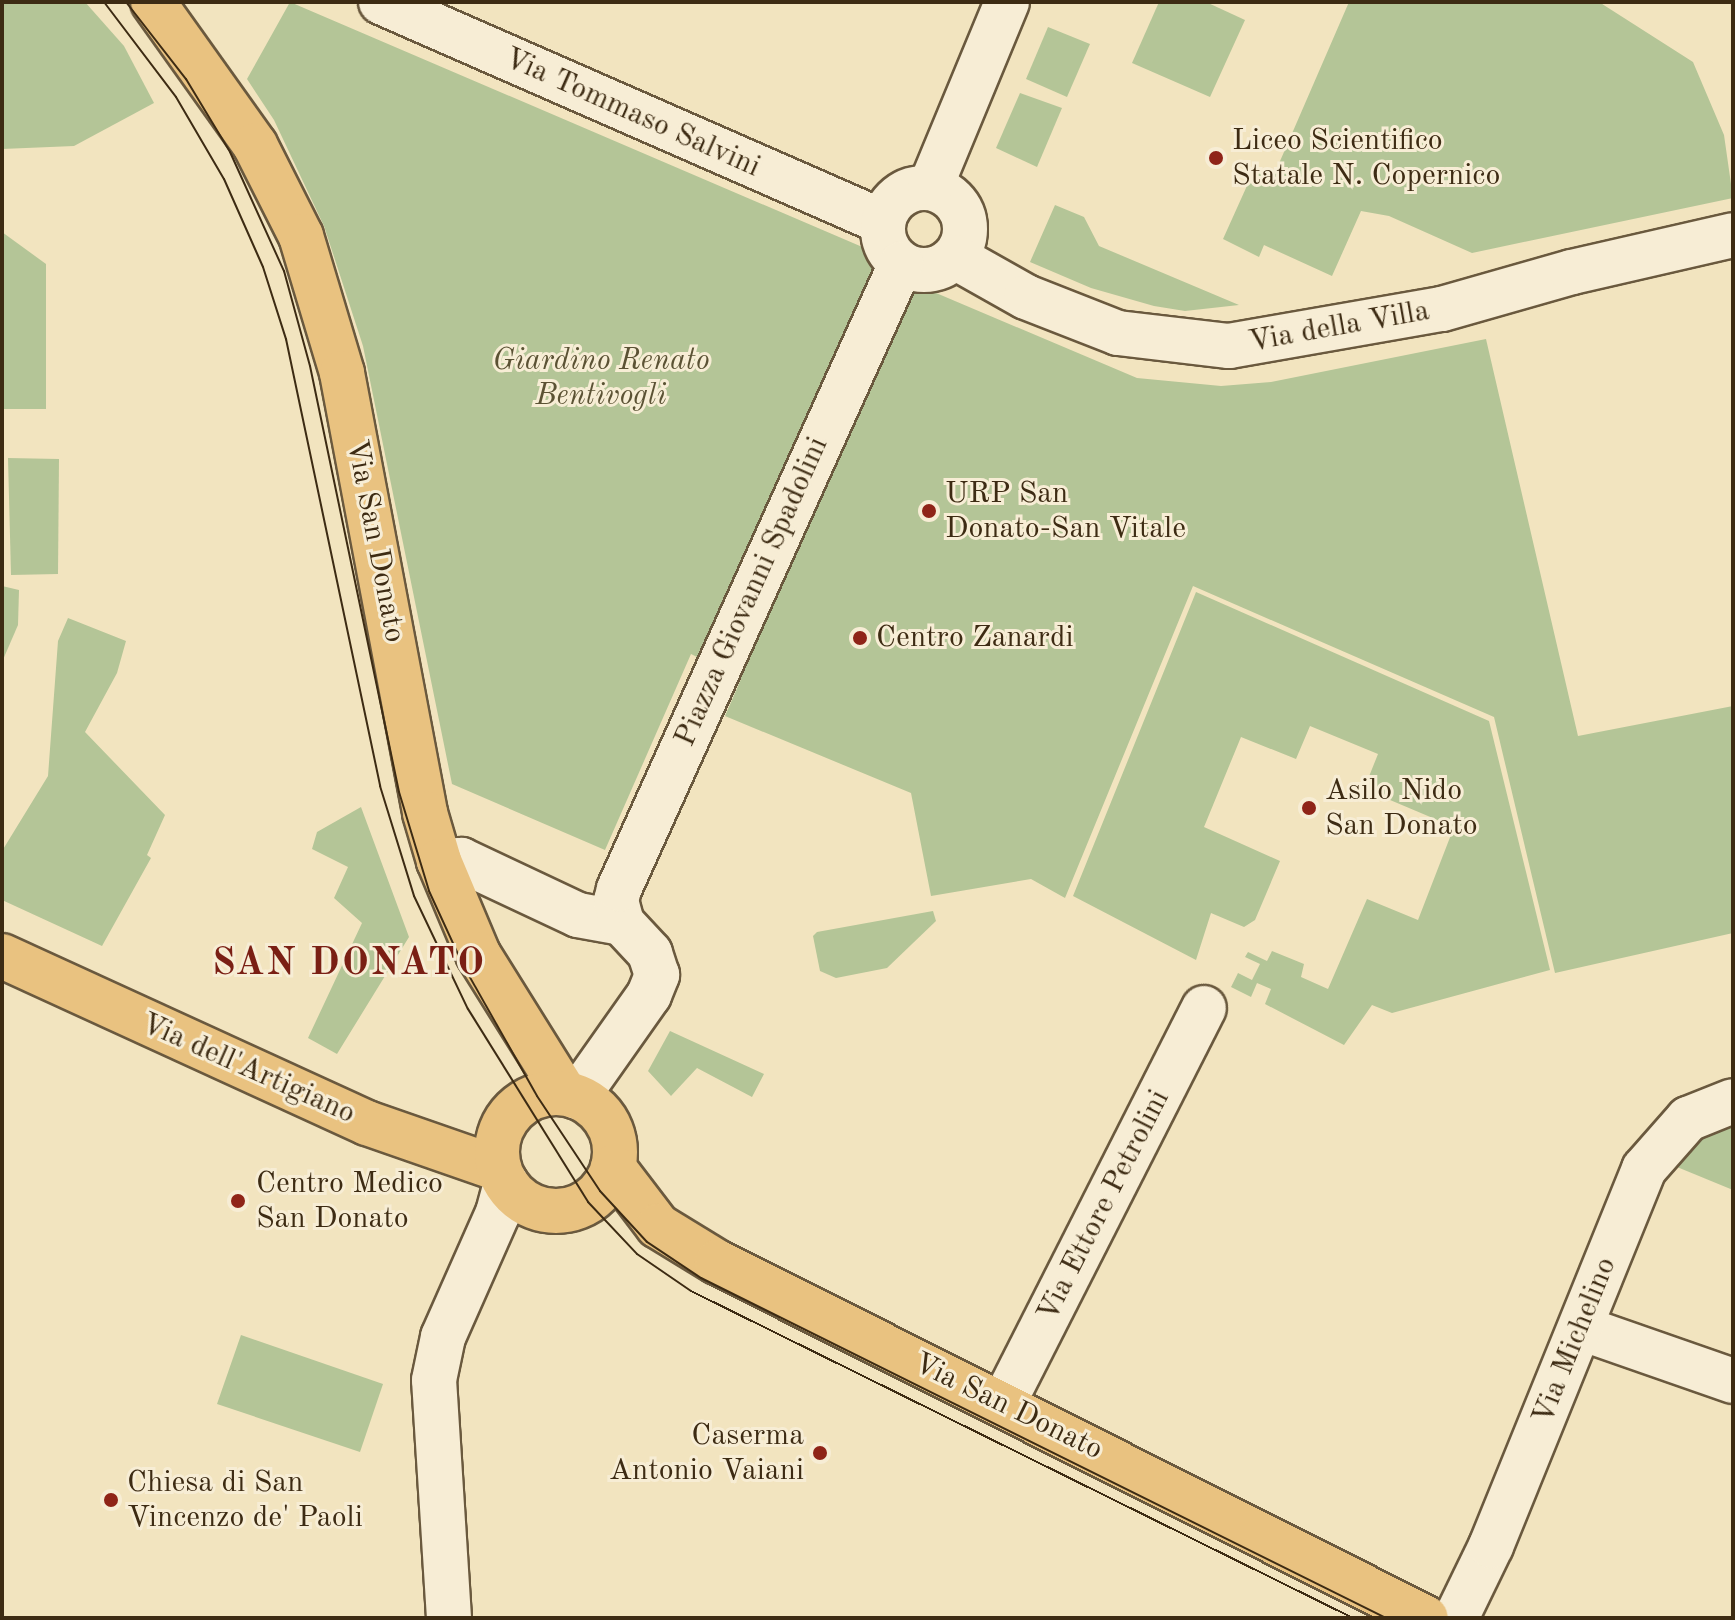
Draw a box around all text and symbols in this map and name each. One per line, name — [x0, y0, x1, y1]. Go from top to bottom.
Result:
street label: Via Tommaso Salvini — [499, 40, 765, 186]
place label: Liceo Scientifico Statale N. Copernico — [1232, 123, 1500, 194]
marker: Liceo Scientifico Statale N. Copernico — [1207, 149, 1225, 167]
street label: Via della Villa — [1246, 293, 1432, 361]
park label: Giardino Renato Bentivogli — [492, 343, 710, 414]
street label: Piazza Giovanni Spadolini — [667, 432, 837, 752]
street label: Via San Donato — [338, 437, 412, 645]
place label: URP San Donato-San Vitale — [945, 476, 1186, 546]
marker: URP San Donato-San Vitale — [920, 502, 938, 520]
place label: Centro Zanardi — [876, 620, 1074, 656]
marker: Centro Zanardi — [851, 629, 869, 647]
place label: Asilo Nido San Donato — [1325, 773, 1478, 844]
marker: Asilo Nido San Donato — [1300, 799, 1318, 817]
district label: SAN DONATO — [212, 942, 486, 988]
street label: Via dell'Artigiano — [136, 1006, 360, 1132]
street label: Via Ettore Petrolini — [1030, 1084, 1178, 1328]
place label: Centro Medico San Donato — [256, 1166, 443, 1236]
marker: Centro Medico San Donato — [227, 1190, 249, 1212]
street label: Via Michelino — [1525, 1252, 1625, 1430]
street label: Via San Donato — [908, 1346, 1108, 1468]
place label: Caserma Antonio Vaiani — [609, 1418, 804, 1488]
marker: Caserma Antonio Vaiani — [811, 1444, 829, 1462]
place label: Chiesa di San Vincenzo de' Paoli — [127, 1465, 363, 1536]
marker: Chiesa di San Vincenzo de' Paoli — [102, 1491, 120, 1509]

